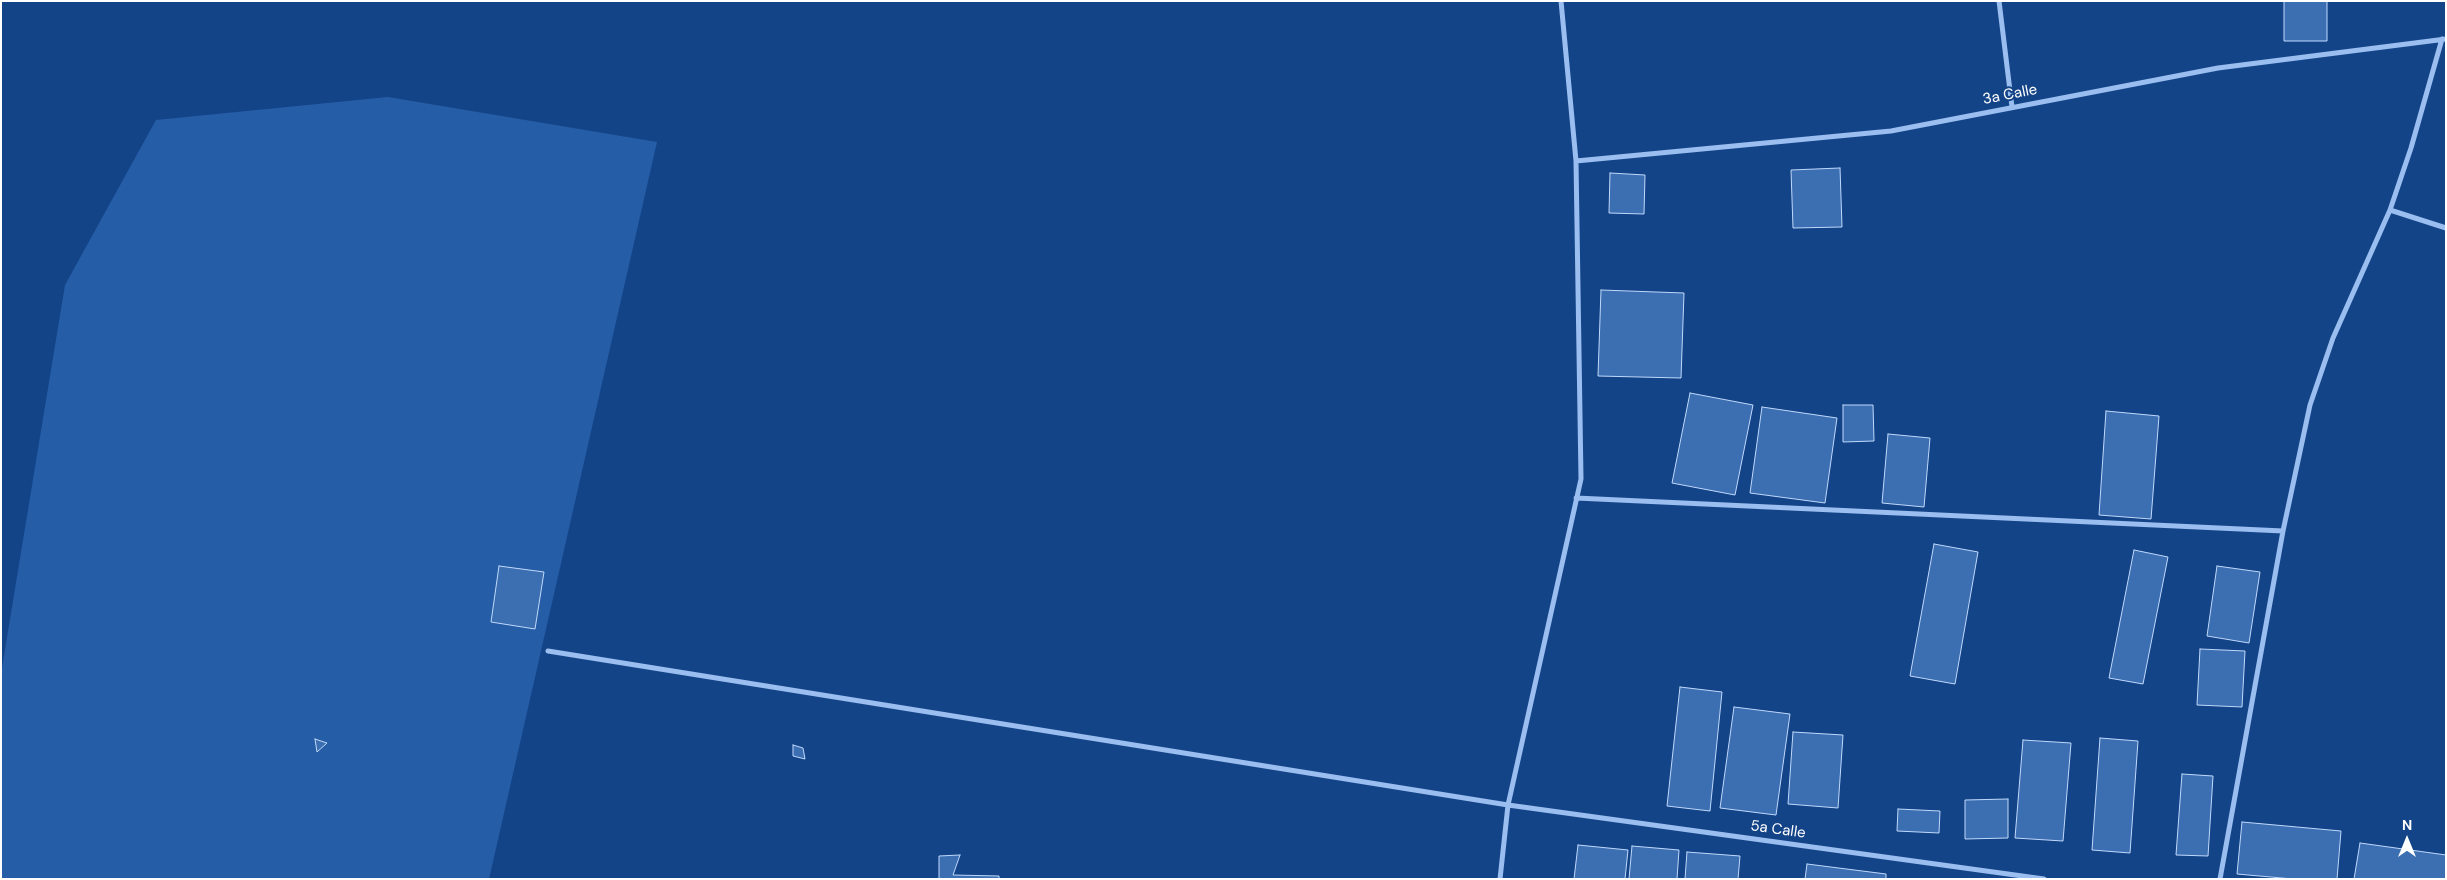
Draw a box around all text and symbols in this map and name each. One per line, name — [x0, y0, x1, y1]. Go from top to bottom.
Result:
street label: 3a Calle — [1981, 81, 2039, 109]
north arrow — [2382, 815, 2432, 865]
text: N — [2402, 816, 2412, 834]
street label: 5a Calle — [1749, 817, 1807, 843]

